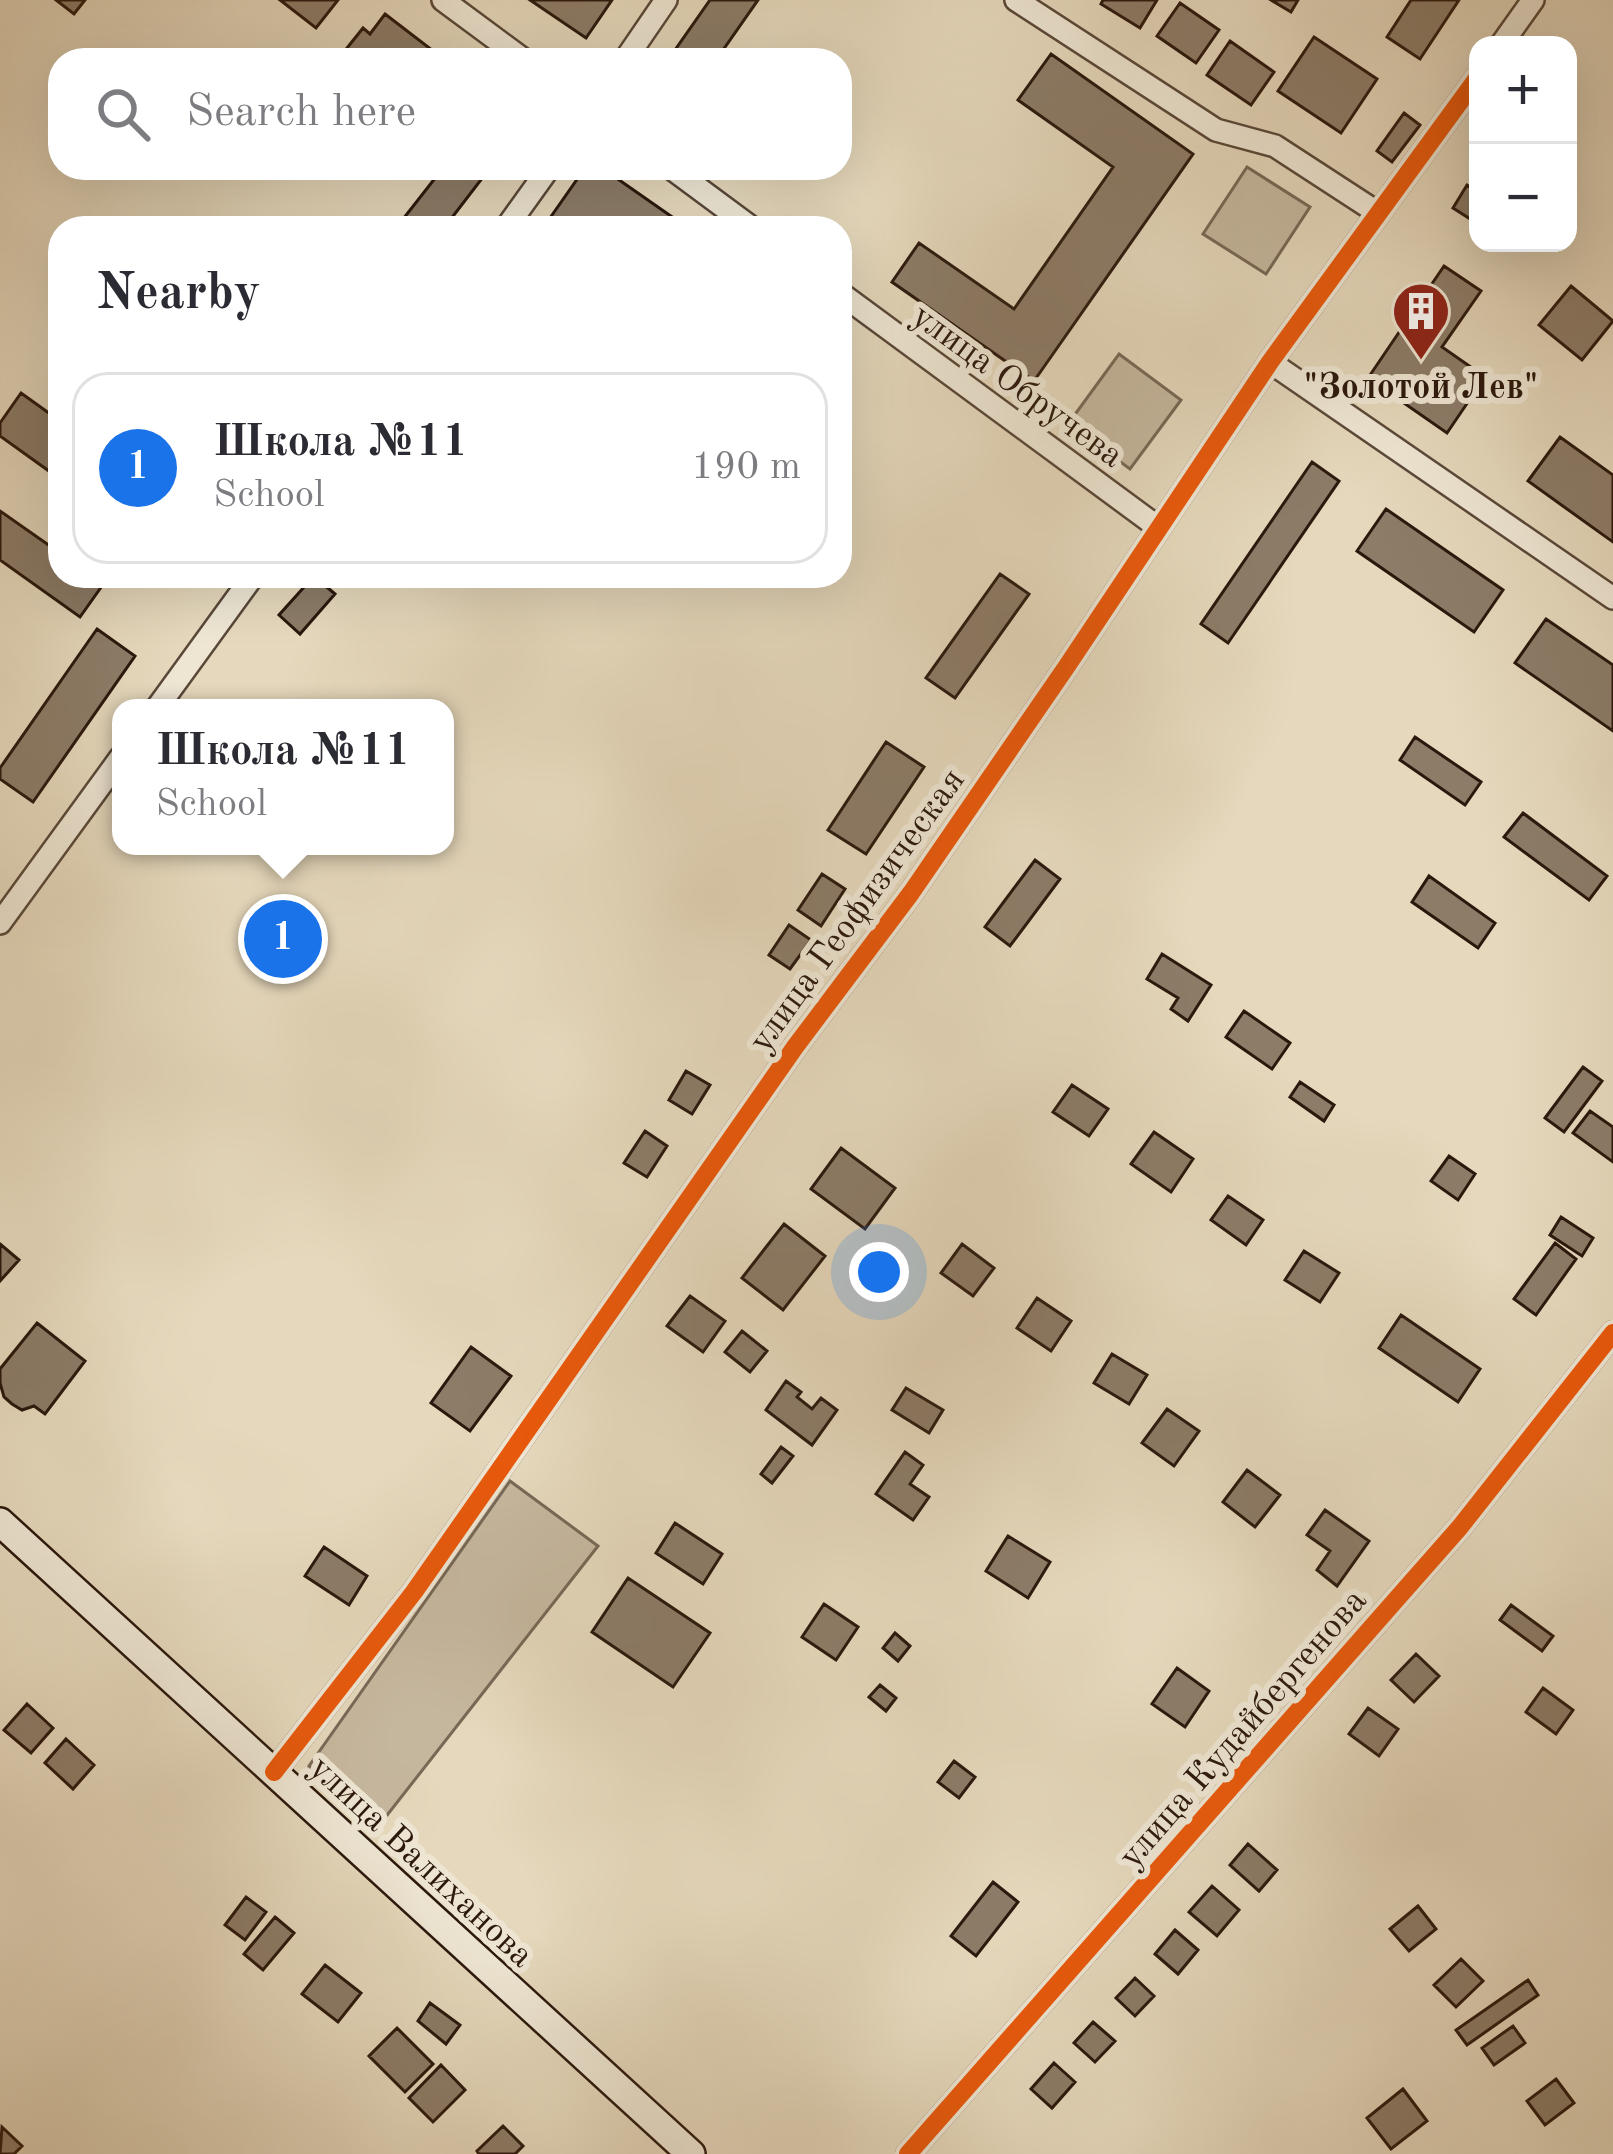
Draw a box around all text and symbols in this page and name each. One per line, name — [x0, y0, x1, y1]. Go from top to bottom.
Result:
map controls — [1469, 36, 1577, 252]
button: + — [1469, 36, 1577, 144]
search box — [48, 48, 852, 180]
icon: search — [90, 81, 156, 147]
text: Search here — [186, 91, 416, 136]
button: − — [1469, 144, 1577, 252]
text: Nearby — [96, 269, 261, 320]
building icon: "Золотой Лев" — [1390, 280, 1452, 362]
street label: улица Обручева — [904, 299, 1129, 476]
place label: "Золотой Лев" — [1304, 371, 1538, 407]
text: Школа №11 — [213, 421, 468, 466]
text: 1 — [127, 448, 149, 487]
text: 190 m — [691, 448, 801, 487]
text: School — [213, 476, 325, 515]
popup — [112, 699, 454, 855]
text: Школа №11 — [155, 730, 411, 775]
street label: улица Геофизическая — [744, 763, 973, 1060]
text: School — [155, 785, 267, 824]
pin: 1 — [244, 894, 322, 984]
your location — [849, 1242, 909, 1302]
street label: улица Кудайбергенова — [1113, 1583, 1375, 1876]
street label: улица Валиханова — [301, 1750, 539, 1976]

